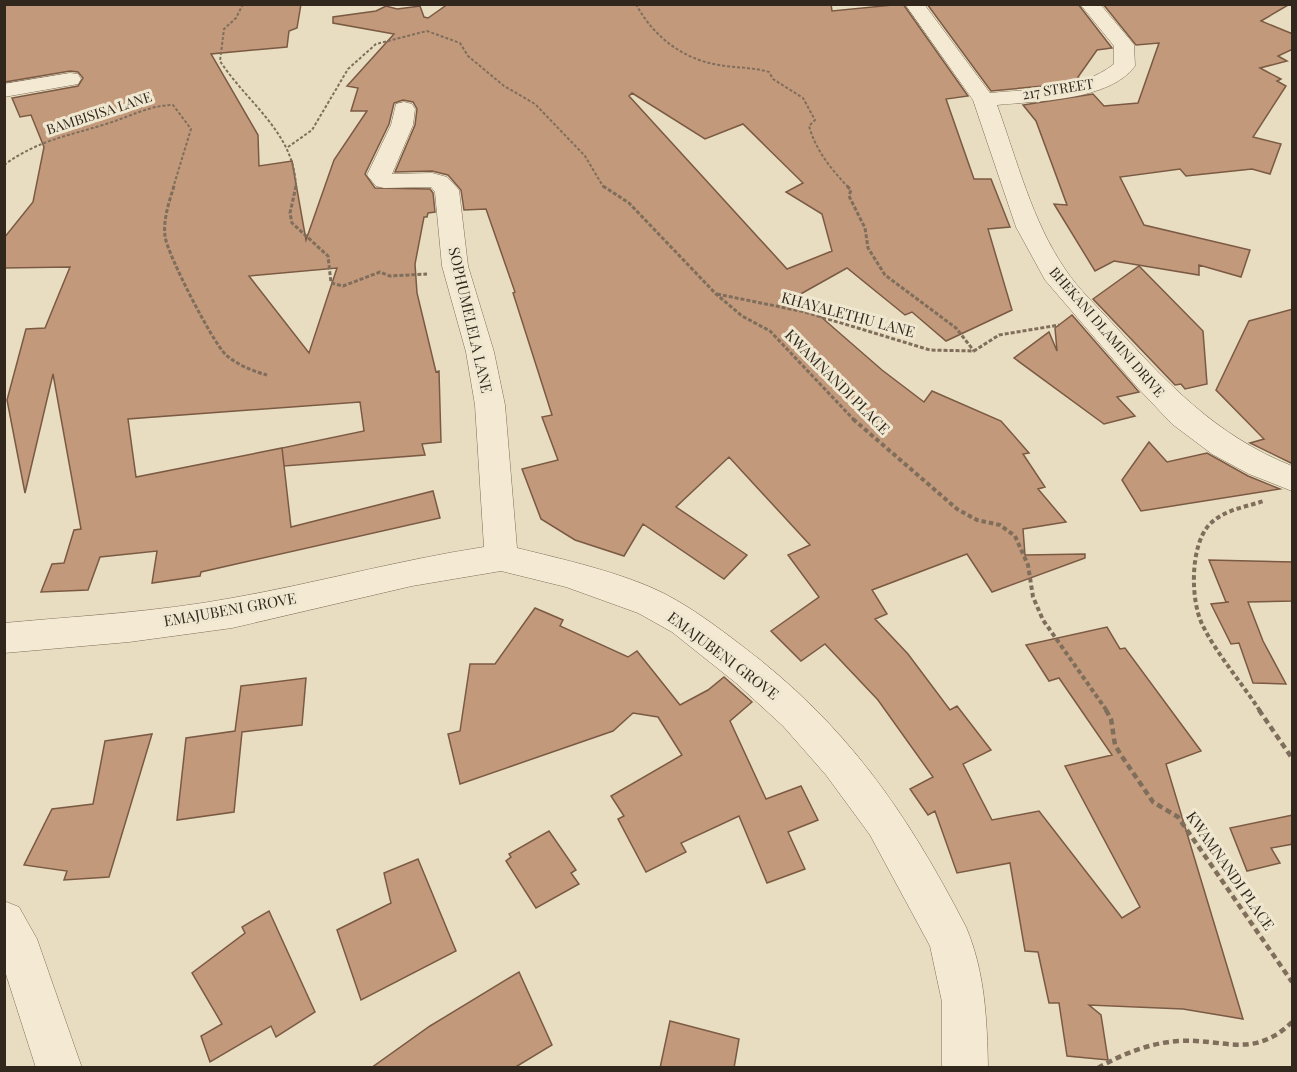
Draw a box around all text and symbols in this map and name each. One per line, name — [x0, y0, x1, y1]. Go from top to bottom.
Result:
street label: 217 STREET — [1021, 73, 1095, 104]
street label: BAMBISISA LANE — [44, 86, 154, 139]
street label: SOPHUMELELA LANE — [444, 245, 498, 395]
street label: BHEKANI DLAMINI DRIVE — [1046, 263, 1169, 401]
street label: KHAYALETHU LANE — [779, 287, 917, 341]
street label: KWAMNANDI PLACE — [781, 324, 895, 438]
street label: EMAJUBENI GROVE — [162, 588, 298, 631]
street label: EMAJUBENI GROVE — [664, 607, 783, 704]
street label: KWAMNANDI PLACE — [1182, 807, 1279, 934]

